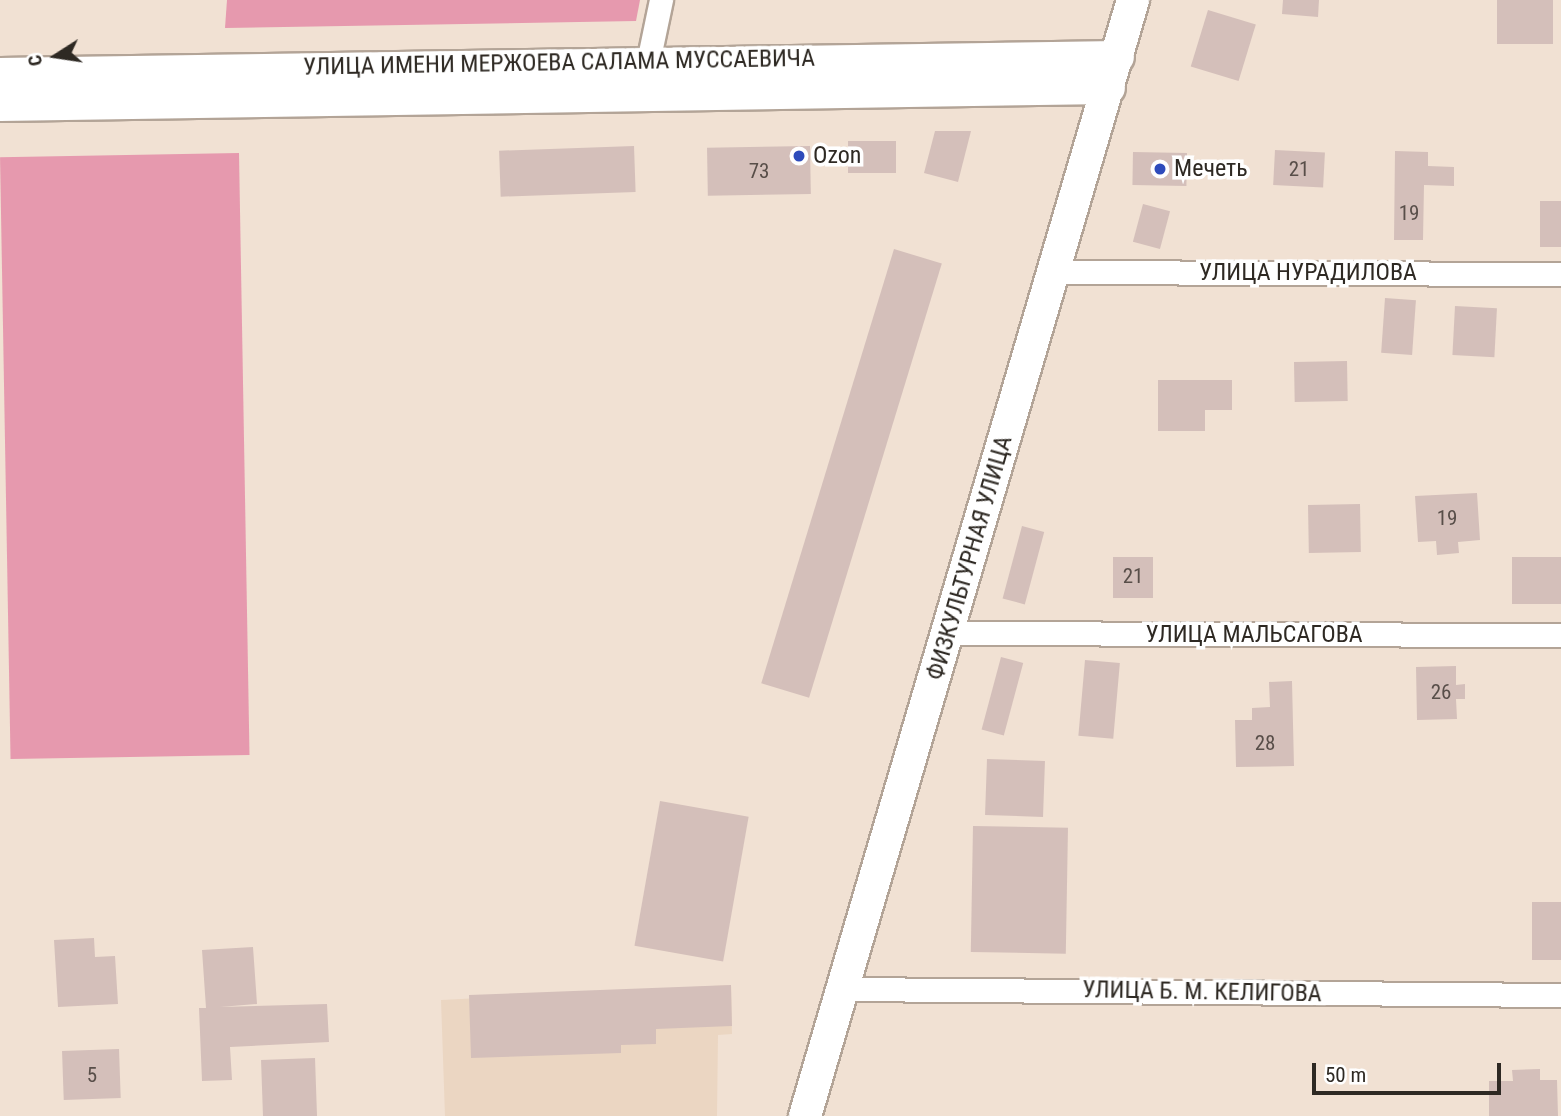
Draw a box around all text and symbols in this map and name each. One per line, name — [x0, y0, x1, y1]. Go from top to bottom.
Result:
north arrow — [21, 21, 91, 91]
street label: УЛИЦА ИМЕНИ МЕРЖОЕВА САЛАМА МУССАЕВИЧА — [303, 44, 815, 82]
text: С — [23, 53, 47, 68]
place label: Ozon — [813, 142, 861, 170]
marker: Ozon — [791, 148, 807, 164]
place label: Мечеть — [1174, 155, 1248, 183]
house number: 21 — [1289, 156, 1309, 182]
house number: 73 — [749, 158, 769, 184]
marker: Мечеть — [1152, 161, 1168, 177]
house number: 19 — [1399, 200, 1419, 226]
street label: УЛИЦА НУРАДИЛОВА — [1199, 259, 1417, 287]
street label: ФИЗКУЛЬТУРНАЯ УЛИЦА — [921, 433, 1019, 683]
house number: 19 — [1437, 505, 1457, 531]
house number: 21 — [1123, 563, 1143, 589]
street label: УЛИЦА МАЛЬСАГОВА — [1145, 621, 1363, 649]
house number: 26 — [1431, 679, 1451, 705]
house number: 28 — [1255, 730, 1275, 756]
street label: УЛИЦА Б. М. КЕЛИГОВА — [1082, 976, 1322, 1008]
scale bar — [1316, 1050, 1505, 1094]
house number: 5 — [87, 1062, 97, 1088]
text: 50 m — [1325, 1063, 1366, 1087]

